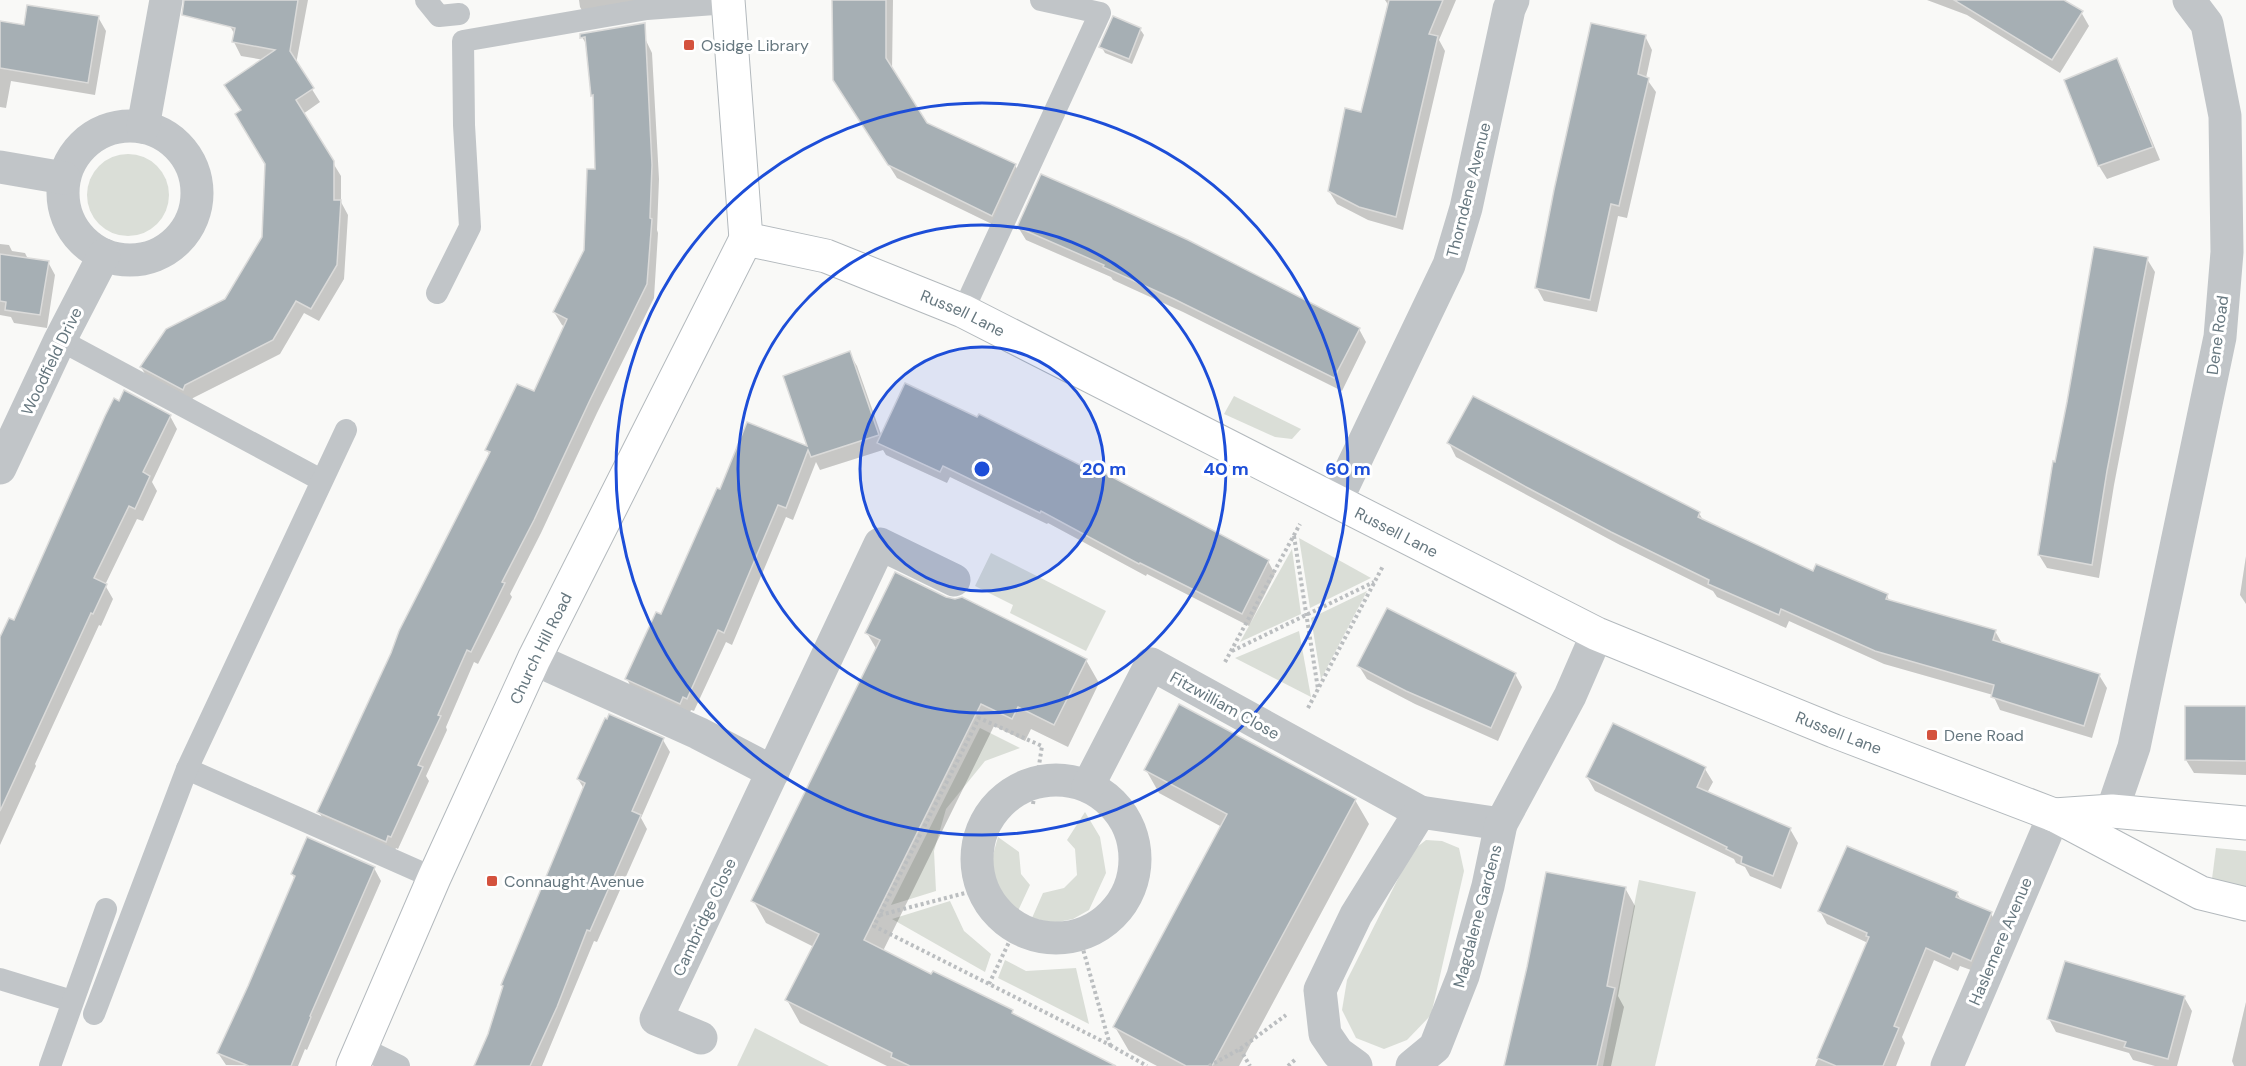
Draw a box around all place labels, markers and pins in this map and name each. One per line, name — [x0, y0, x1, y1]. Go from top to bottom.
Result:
place label: Osidge Library — [701, 35, 809, 56]
marker: Osidge Library — [682, 38, 696, 52]
centre of rings — [972, 459, 992, 479]
place label: Dene Road — [1944, 725, 2024, 746]
marker: Dene Road — [1925, 728, 1939, 742]
place label: Connaught Avenue — [504, 871, 644, 892]
marker: Connaught Avenue — [485, 874, 499, 888]

